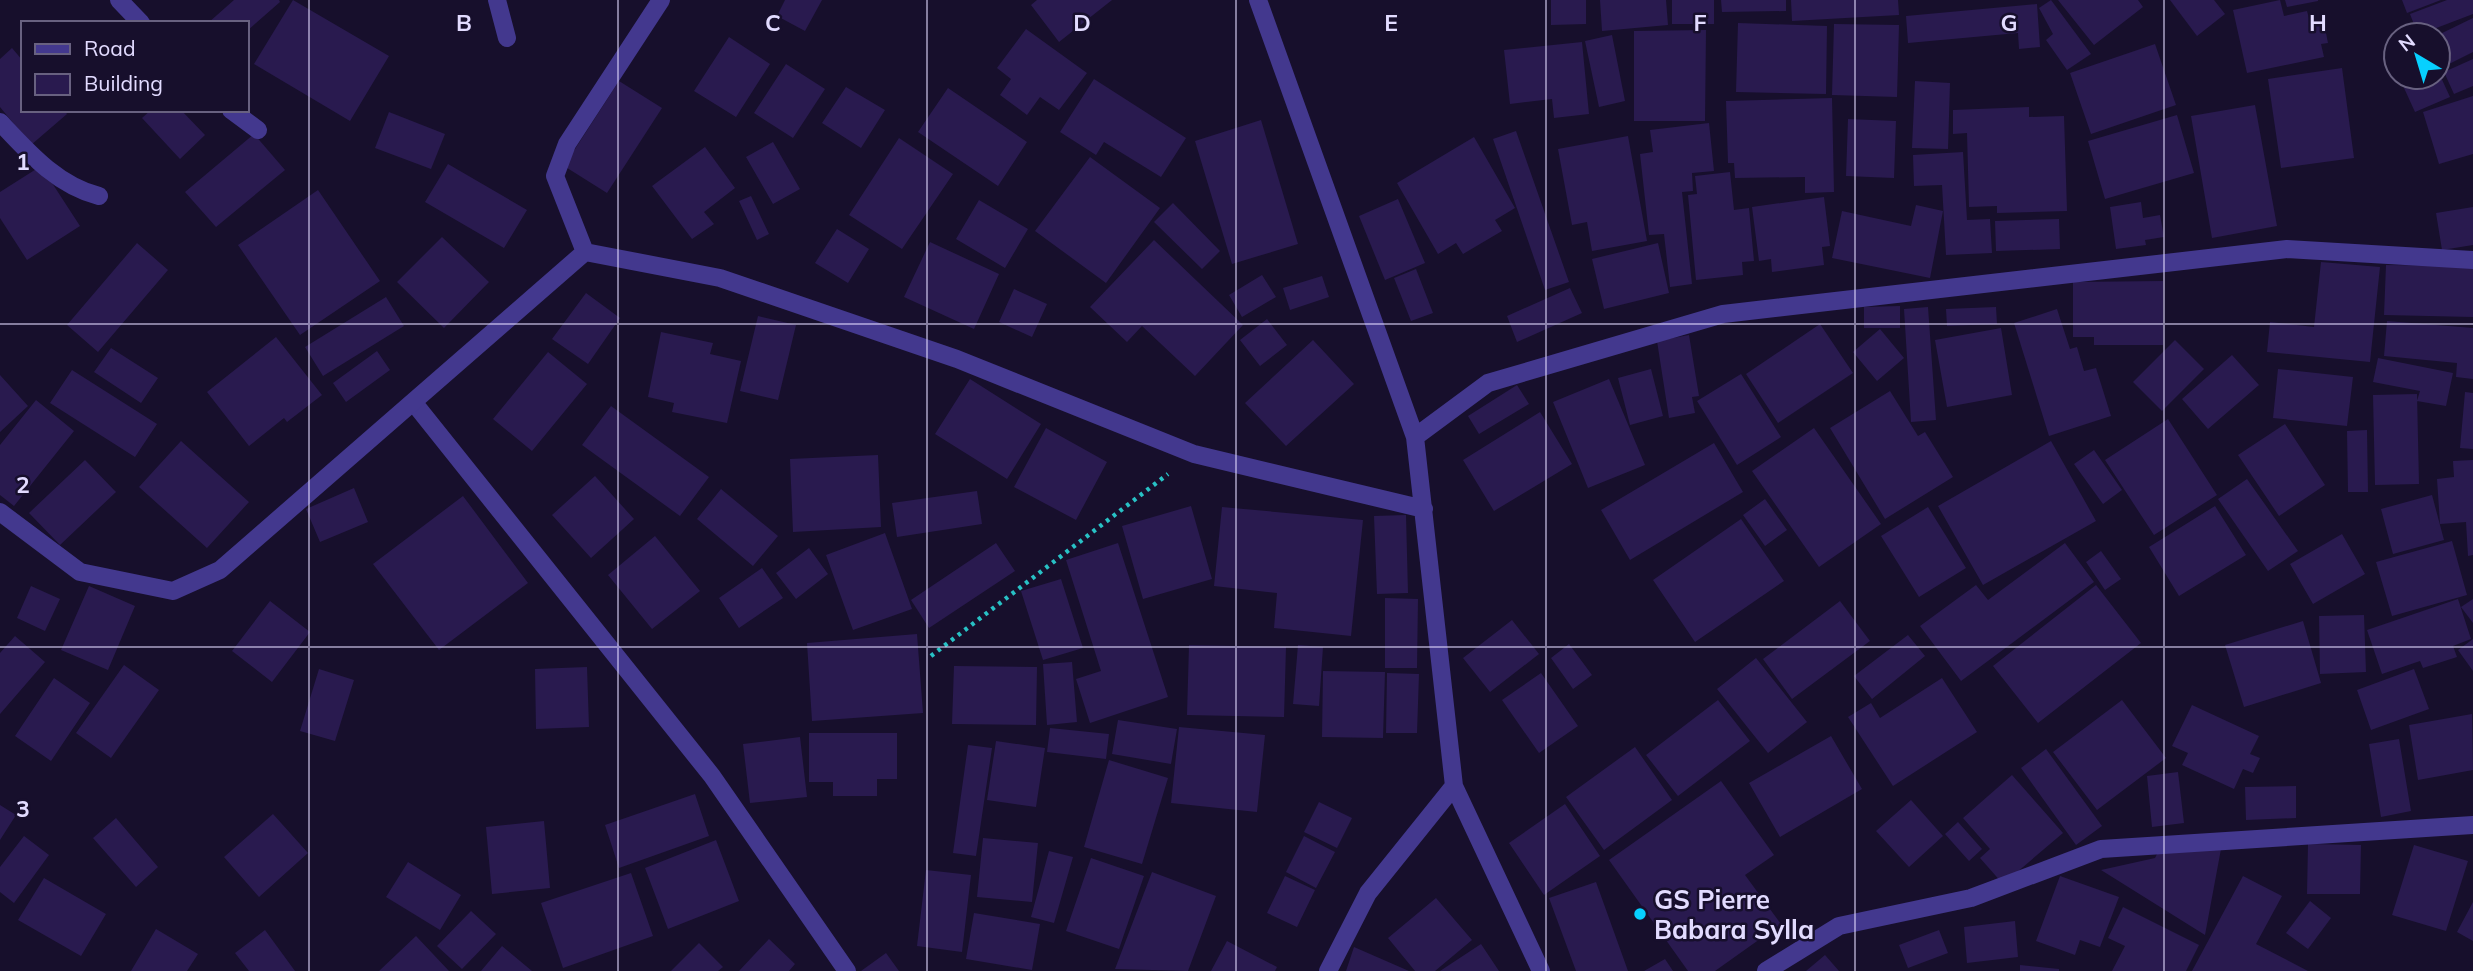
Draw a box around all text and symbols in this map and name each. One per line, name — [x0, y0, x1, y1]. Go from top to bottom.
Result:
text: B — [456, 8, 472, 37]
text: C — [765, 8, 781, 37]
text: D — [1073, 8, 1091, 37]
text: E — [1384, 8, 1398, 37]
text: F — [1693, 8, 1707, 37]
text: G — [2000, 8, 2018, 37]
text: H — [2309, 8, 2327, 37]
legend — [21, 21, 248, 112]
north arrow — [2382, 21, 2452, 91]
text: N — [2393, 29, 2420, 56]
text: Road — [84, 35, 135, 61]
text: Building — [84, 70, 163, 96]
text: 1 — [16, 147, 30, 176]
text: 2 — [16, 470, 30, 499]
text: 3 — [16, 794, 30, 823]
place label: GS Pierre Babara Sylla — [1654, 883, 1814, 946]
marker: GS Pierre Babara Sylla — [1632, 906, 1648, 922]

